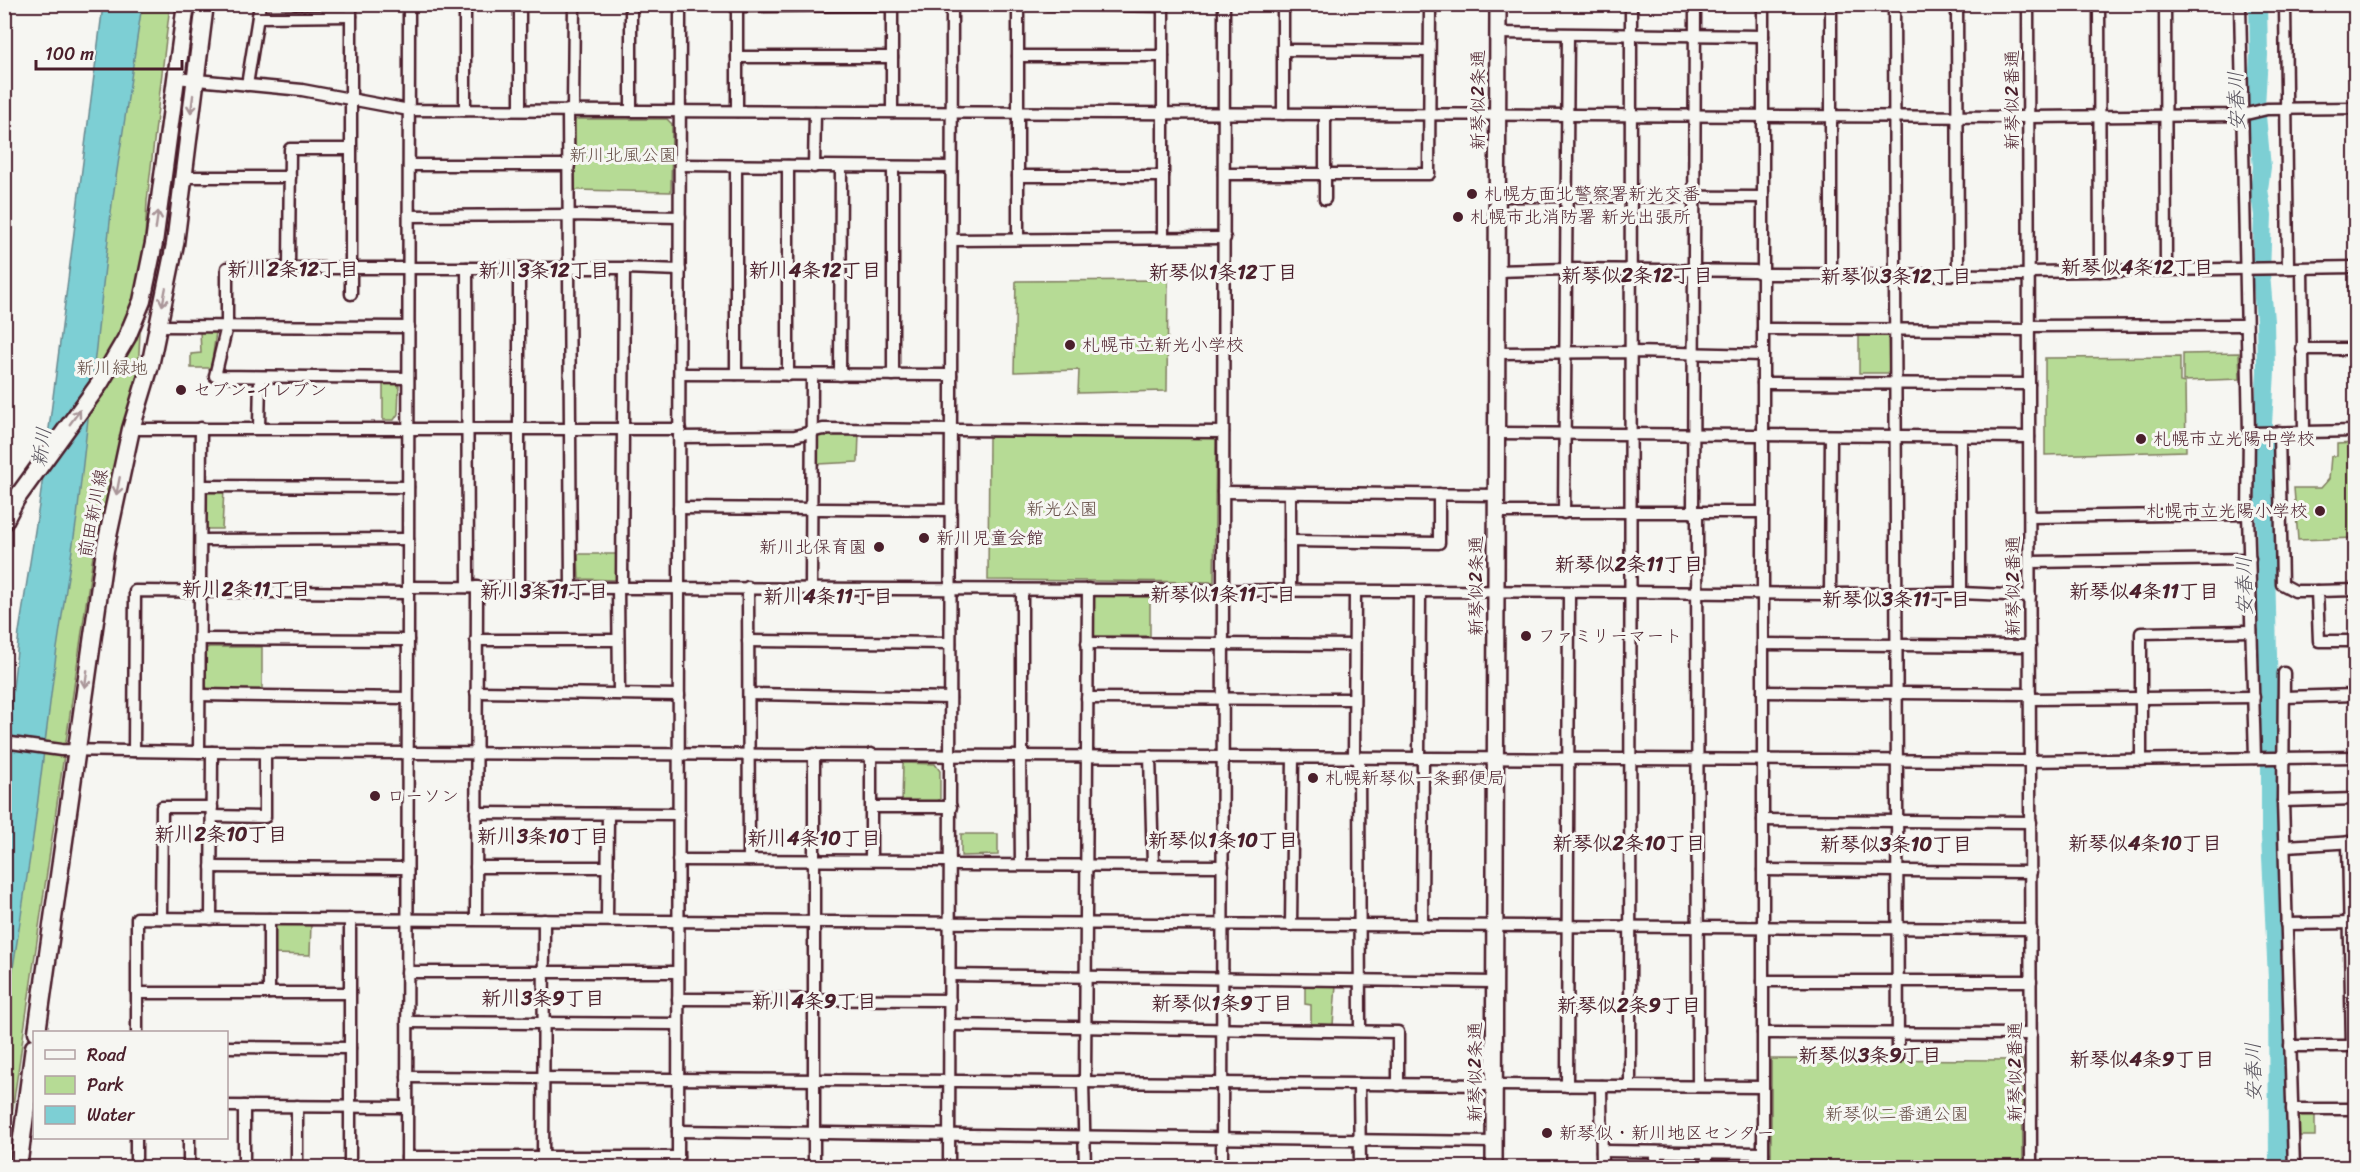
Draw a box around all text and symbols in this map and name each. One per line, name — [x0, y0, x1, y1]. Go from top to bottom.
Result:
scale bar — [36, 33, 182, 71]
text: 100 m — [45, 38, 94, 70]
street label: 新琴似2条通 — [1462, 50, 1494, 150]
street label: 新琴似2番通 — [1996, 50, 2028, 150]
water label: 安春川 — [2218, 70, 2255, 132]
one-way arrow — [186, 94, 197, 114]
park label: 新川北風公園 — [569, 139, 677, 171]
place label: 札幌方面北警察署新光交番 — [1484, 178, 1700, 210]
marker: 札幌方面北警察署新光交番 — [1465, 187, 1479, 201]
place label: 札幌市北消防署 新光出張所 — [1470, 201, 1691, 233]
marker: 札幌市北消防署 新光出張所 — [1451, 210, 1465, 224]
one-way arrow — [152, 211, 163, 231]
district label: 新琴似4条12丁目 — [2061, 250, 2213, 285]
district label: 新川2条12丁目 — [227, 252, 359, 287]
district label: 新川3条12丁目 — [478, 253, 610, 288]
district label: 新川4条12丁目 — [749, 253, 881, 288]
district label: 新琴似1条12丁目 — [1149, 255, 1297, 290]
district label: 新琴似2条12丁目 — [1561, 258, 1713, 293]
district label: 新琴似3条12丁目 — [1820, 259, 1972, 294]
one-way arrow — [158, 287, 169, 306]
place label: 札幌市立新光小学校 — [1082, 329, 1244, 361]
marker: 札幌市立新光小学校 — [1063, 338, 1077, 352]
park label: 新川緑地 — [76, 352, 148, 384]
place label: セブン-イレブン — [193, 374, 327, 406]
marker: セブン-イレブン — [174, 383, 188, 397]
one-way arrow — [69, 410, 81, 426]
place label: 札幌市立光陽中学校 — [2153, 423, 2315, 455]
water label: 新川 — [21, 425, 62, 469]
marker: 札幌市立光陽中学校 — [2134, 432, 2148, 446]
street label: 前田新川線 — [69, 466, 117, 560]
one-way arrow — [112, 476, 123, 496]
park label: 新光公園 — [1026, 493, 1098, 525]
place label: 札幌市立光陽小学校 — [2146, 495, 2308, 527]
marker: 札幌市立光陽小学校 — [2313, 504, 2327, 518]
place label: 新川児童会館 — [936, 522, 1044, 554]
place label: 新川北保育園 — [759, 531, 867, 563]
marker: 新川児童会館 — [917, 531, 931, 545]
street label: 新琴似2条通 — [1460, 536, 1492, 636]
street label: 新琴似2番通 — [1997, 536, 2029, 636]
marker: 新川北保育園 — [872, 540, 886, 554]
district label: 新琴似2条11丁目 — [1555, 547, 1703, 582]
water label: 安春川 — [2226, 556, 2263, 616]
district label: 新川2条11丁目 — [182, 572, 310, 607]
district label: 新川3条11丁目 — [480, 574, 608, 609]
district label: 新琴似4条11丁目 — [2069, 574, 2219, 609]
district label: 新琴似1条11丁目 — [1150, 577, 1296, 612]
district label: 新川4条11丁目 — [763, 579, 893, 614]
district label: 新琴似3条11丁目 — [1822, 582, 1970, 617]
place label: ファミリーマート — [1538, 620, 1682, 652]
marker: ファミリーマート — [1519, 629, 1533, 643]
one-way arrow — [81, 668, 92, 688]
place label: 札幌新琴似一条郵便局 — [1325, 762, 1505, 794]
marker: 札幌新琴似一条郵便局 — [1306, 771, 1320, 785]
place label: ローソン — [387, 780, 459, 812]
marker: ローソン — [368, 789, 382, 803]
district label: 新川2条10丁目 — [155, 817, 287, 852]
district label: 新川3条10丁目 — [477, 819, 609, 854]
district label: 新川4条10丁目 — [747, 821, 881, 856]
district label: 新琴似1条10丁目 — [1148, 823, 1298, 858]
district label: 新琴似2条10丁目 — [1553, 826, 1705, 861]
district label: 新琴似4条10丁目 — [2068, 826, 2222, 861]
district label: 新琴似3条10丁目 — [1820, 827, 1972, 862]
district label: 新川3条9丁目 — [481, 981, 605, 1016]
district label: 新川4条9丁目 — [752, 984, 876, 1019]
district label: 新琴似1条9丁目 — [1152, 986, 1292, 1021]
district label: 新琴似2条9丁目 — [1557, 988, 1701, 1023]
street label: 新琴似2条通 — [1459, 1022, 1491, 1122]
street label: 新琴似2番通 — [1999, 1022, 2031, 1122]
legend — [33, 1031, 228, 1139]
district label: 新琴似3条9丁目 — [1798, 1038, 1942, 1073]
text: Road — [87, 1039, 127, 1071]
district label: 新琴似4条9丁目 — [2070, 1042, 2214, 1077]
water label: 安春川 — [2235, 1042, 2272, 1102]
text: Park — [87, 1069, 124, 1101]
park label: 新琴似二番通公園 — [1825, 1098, 1969, 1130]
text: Water — [87, 1099, 136, 1131]
place label: 新琴似・新川地区センター — [1559, 1117, 1774, 1149]
marker: 新琴似・新川地区センター — [1540, 1126, 1554, 1140]

